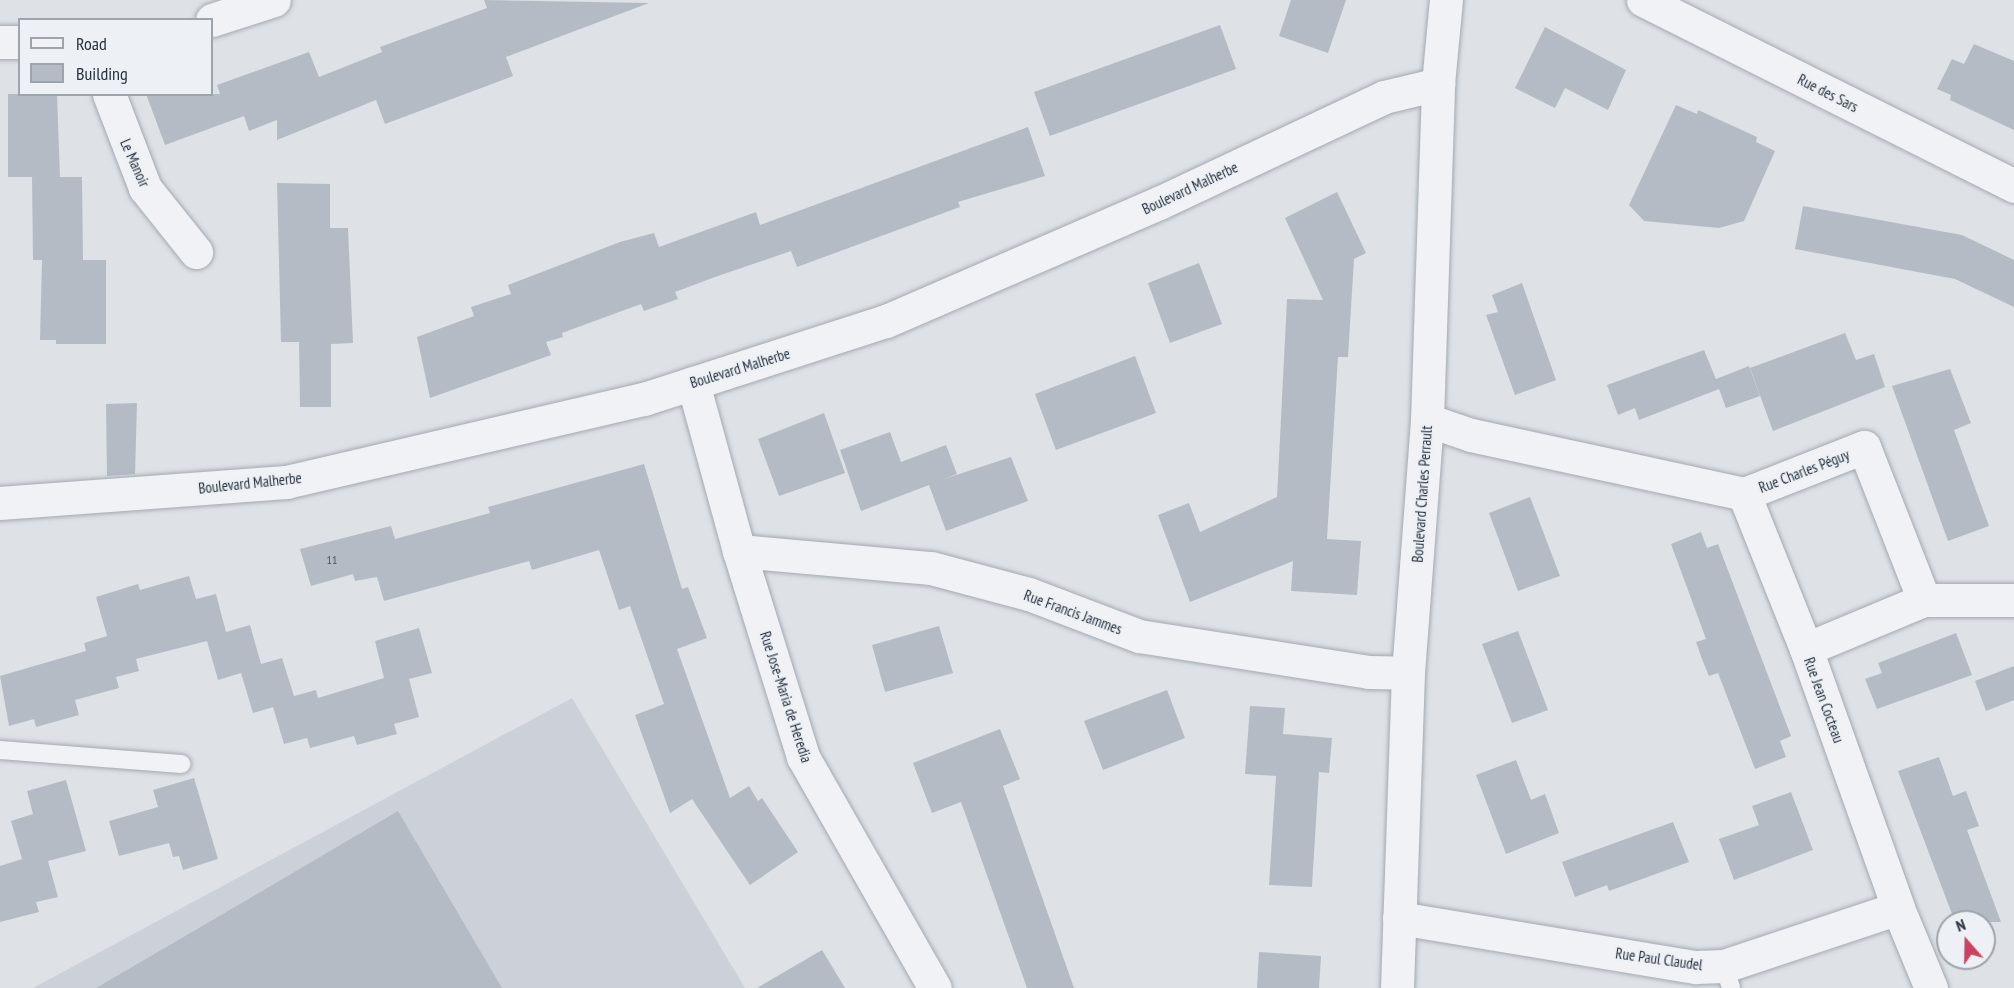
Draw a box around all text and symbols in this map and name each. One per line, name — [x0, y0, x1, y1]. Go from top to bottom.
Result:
legend — [18, 18, 213, 96]
text: Road — [76, 32, 107, 55]
text: Building — [76, 62, 128, 85]
street label: Rue des Sars — [1795, 70, 1861, 116]
street label: Le Manoir — [116, 136, 154, 190]
street label: Boulevard Malherbe — [1139, 158, 1241, 218]
street label: Boulevard Malherbe — [688, 344, 792, 392]
street label: Boulevard Charles Perrault — [1408, 425, 1436, 563]
street label: Rue Charles Péguy — [1756, 445, 1852, 497]
street label: Boulevard Malherbe — [197, 469, 303, 497]
house number: 11 — [327, 553, 337, 567]
street label: Rue Francis Jammes — [1021, 586, 1125, 638]
street label: Rue Jose-Maria de Heredia — [756, 629, 816, 765]
street label: Rue Jean Cocteau — [1800, 655, 1848, 745]
north arrow — [1936, 910, 1996, 970]
text: N — [1953, 914, 1968, 936]
street label: Rue Paul Claudel — [1614, 944, 1704, 974]

